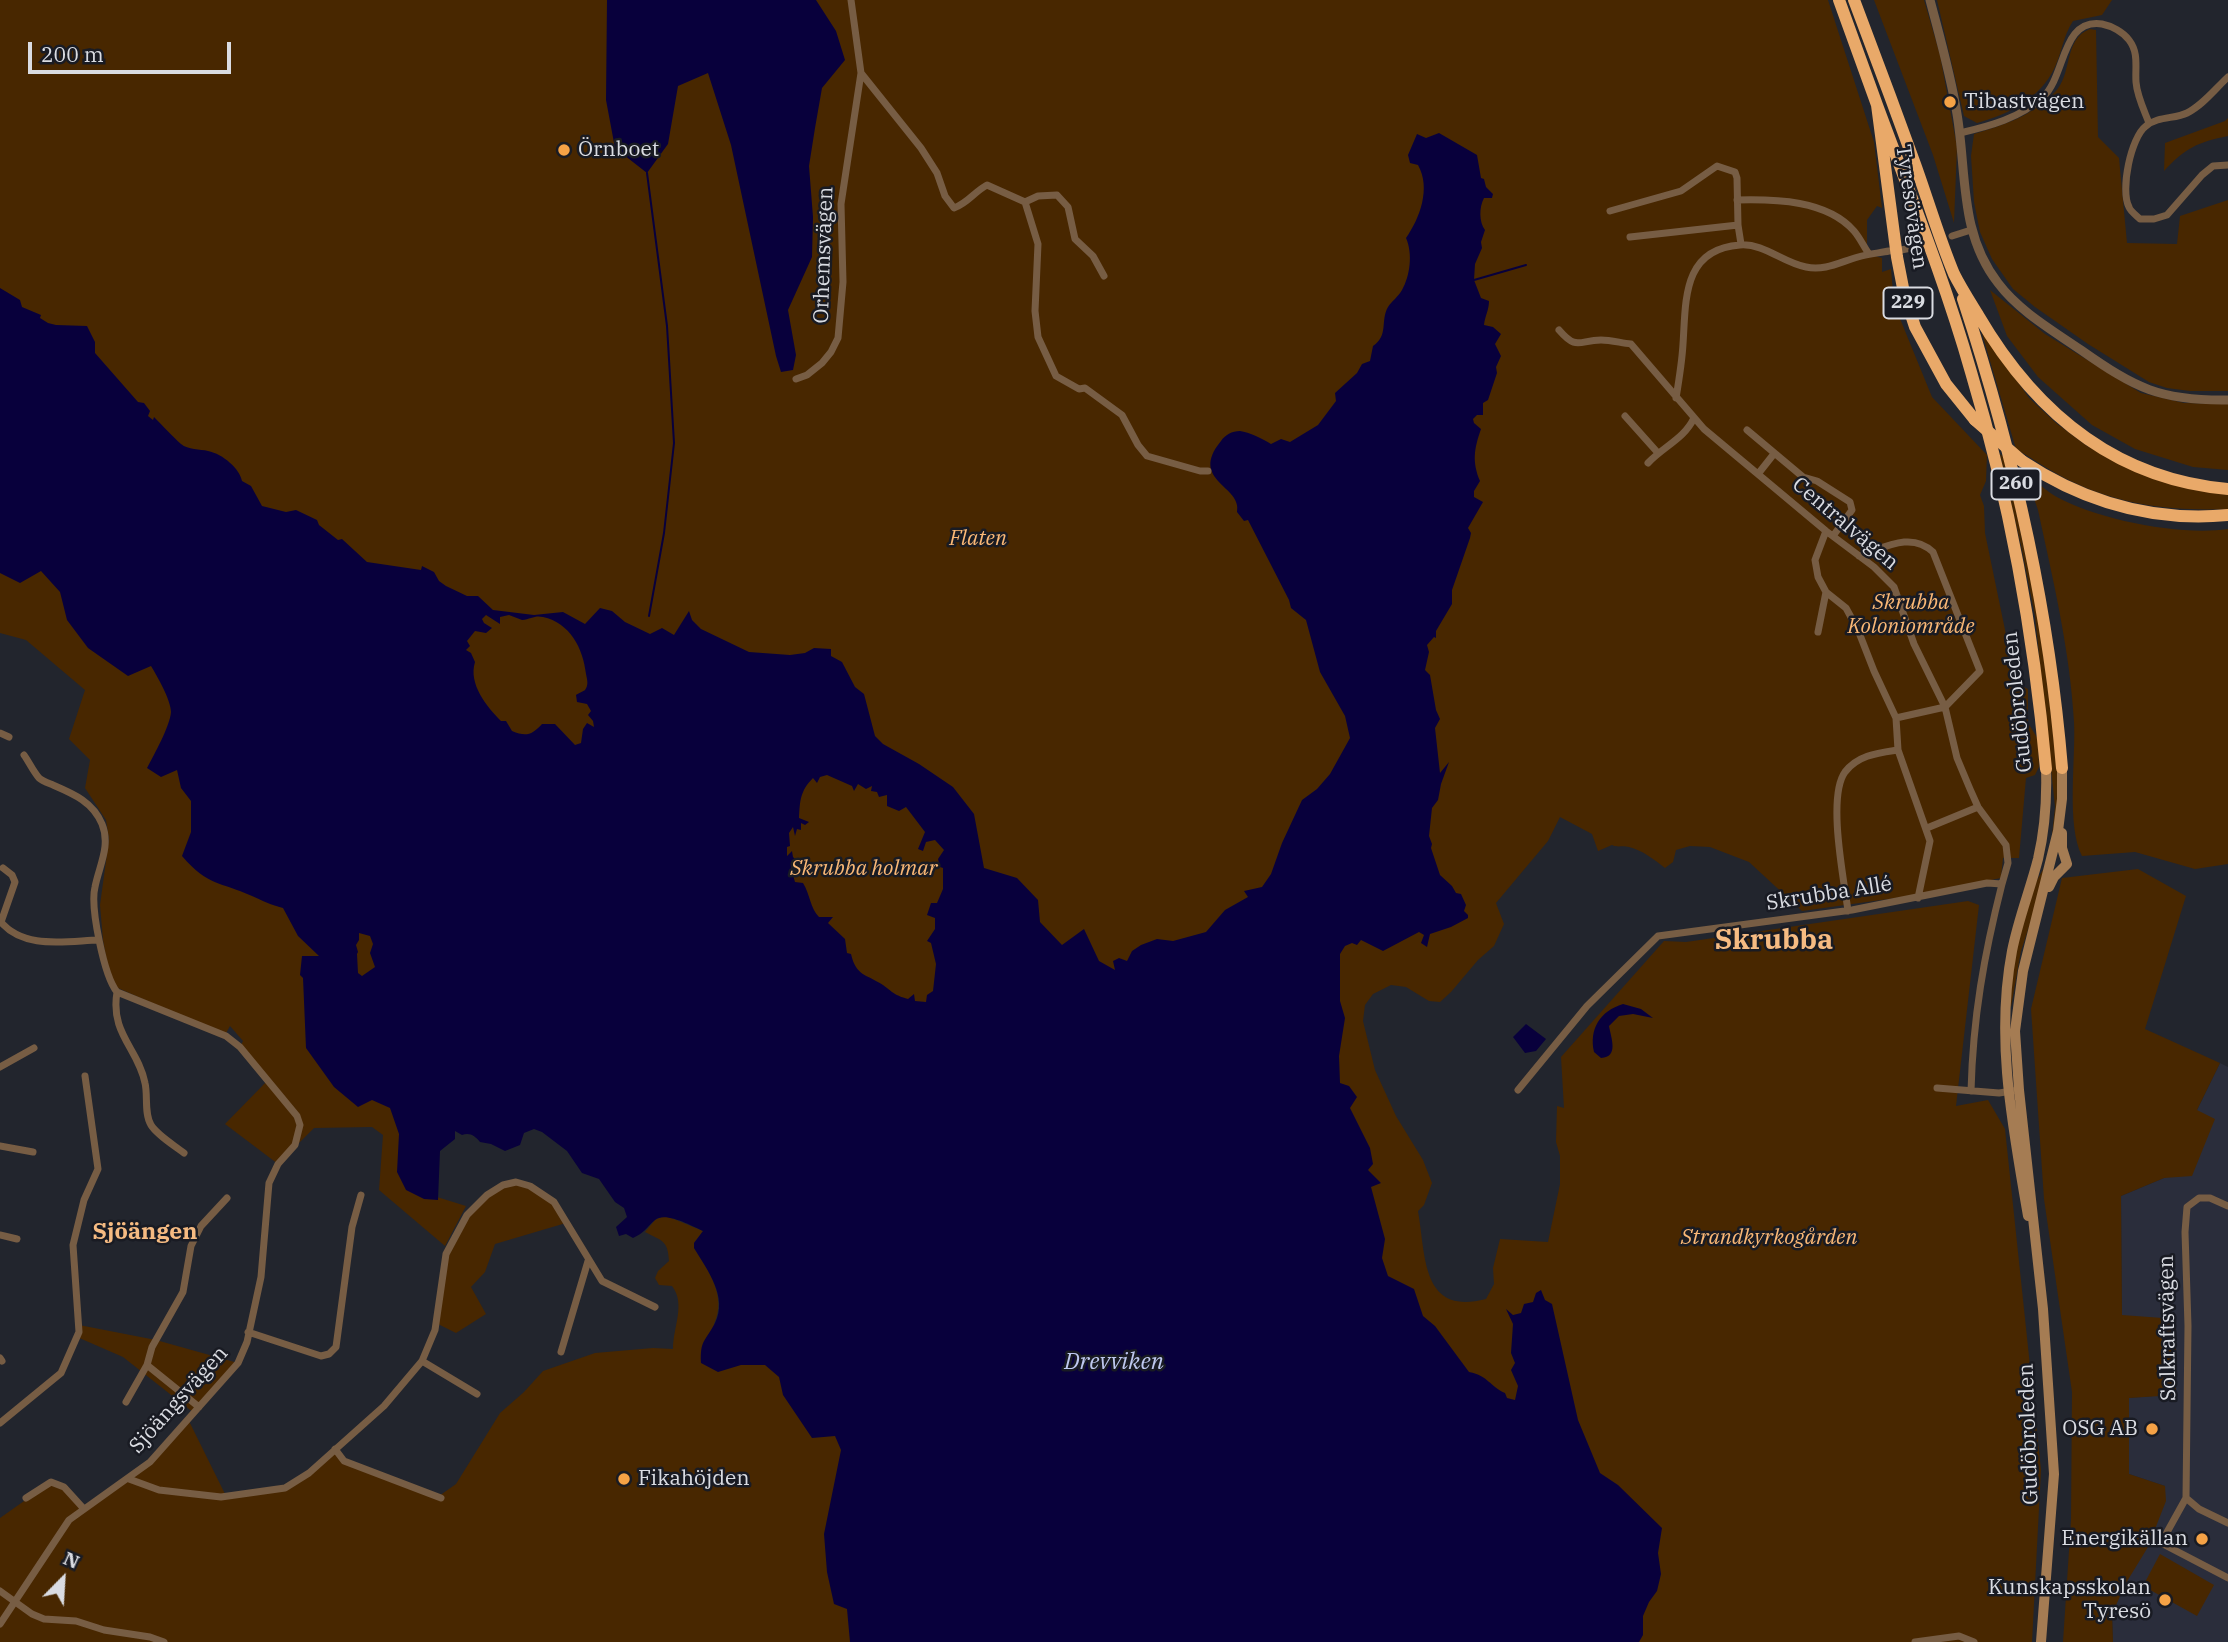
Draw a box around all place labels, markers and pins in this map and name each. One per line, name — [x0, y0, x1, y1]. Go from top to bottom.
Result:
place label: Tibastvägen — [1964, 89, 2084, 115]
marker: Tibastvägen — [1942, 94, 1958, 110]
place label: Örnboet — [578, 137, 659, 163]
marker: Örnboet — [556, 142, 572, 158]
place label: OSG AB — [2062, 1416, 2138, 1442]
marker: OSG AB — [2144, 1421, 2160, 1437]
place label: Fikahöjden — [638, 1466, 750, 1492]
marker: Fikahöjden — [616, 1471, 632, 1487]
place label: Energikällan — [2061, 1526, 2188, 1552]
marker: Energikällan — [2194, 1531, 2210, 1547]
place label: Kunskapsskolan Tyresö — [1988, 1575, 2151, 1625]
marker: Kunskapsskolan Tyresö — [2157, 1592, 2173, 1608]

